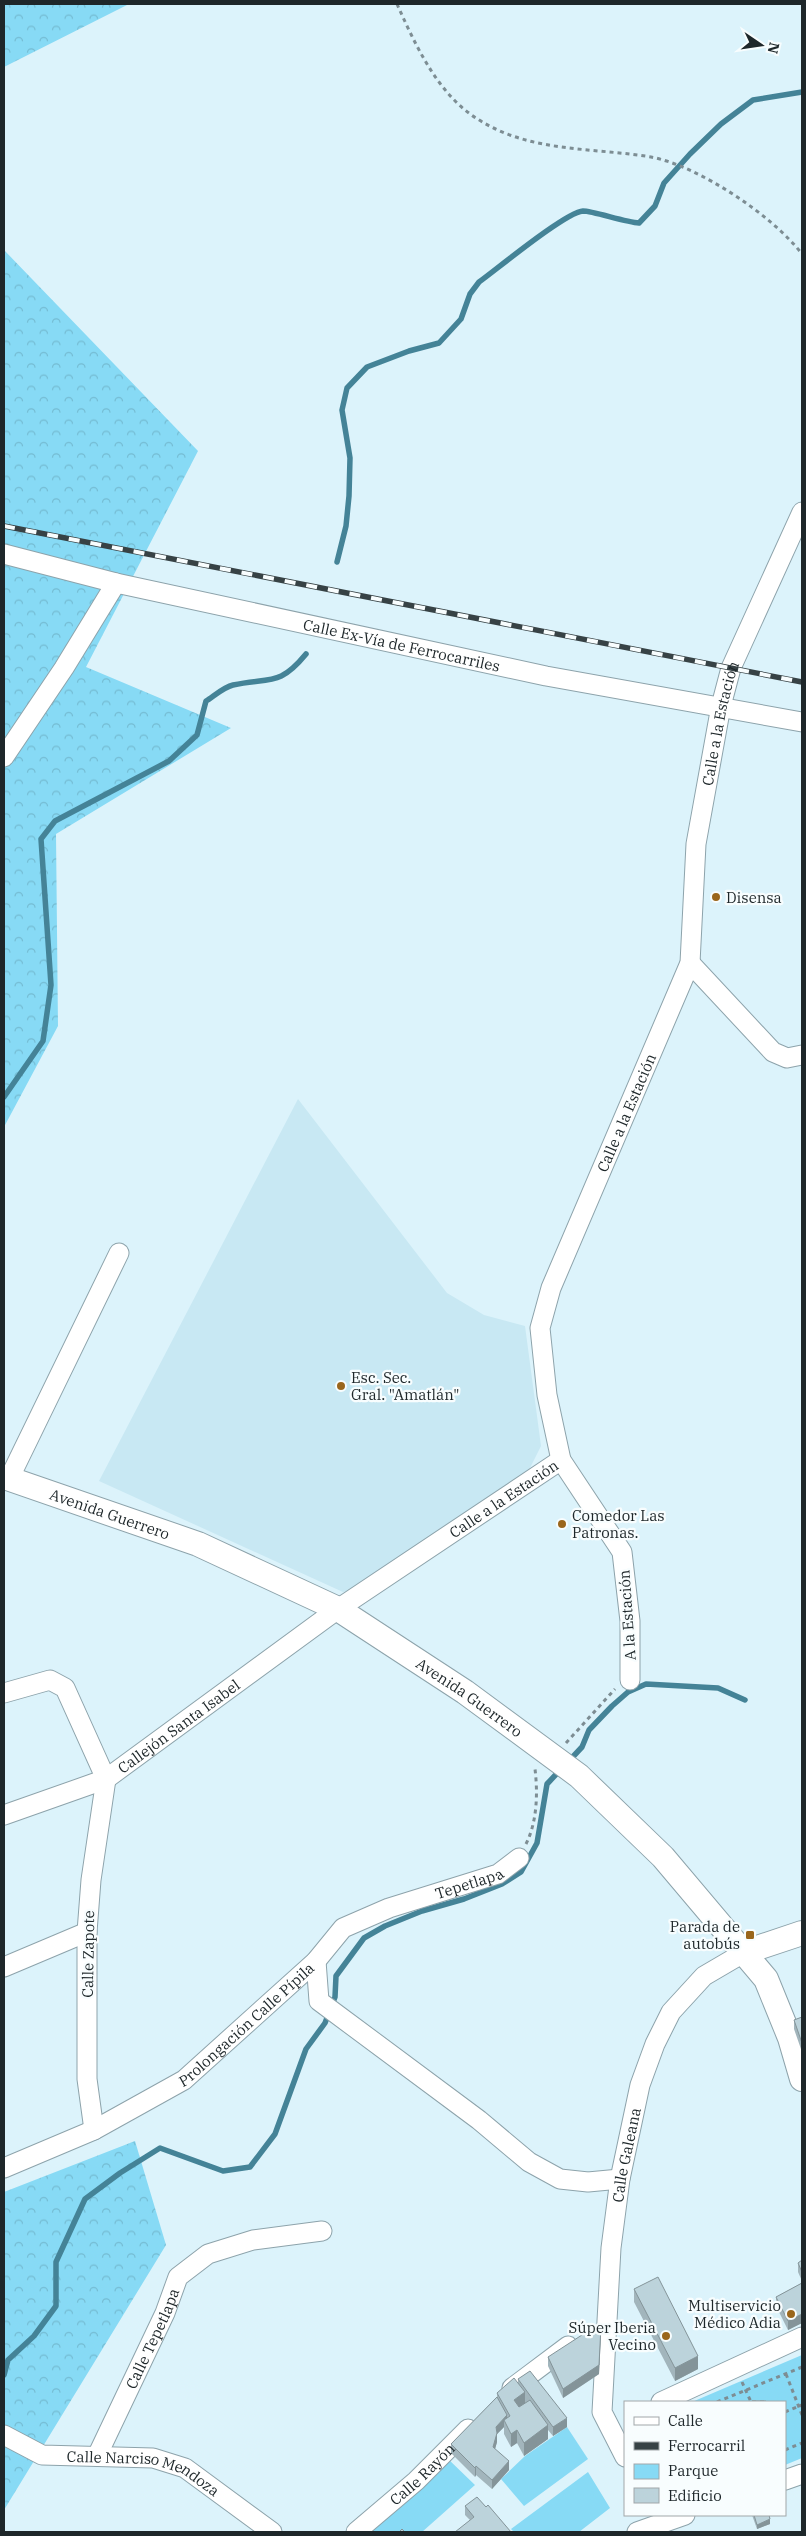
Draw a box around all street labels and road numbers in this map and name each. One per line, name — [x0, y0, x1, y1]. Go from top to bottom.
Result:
street label: Calle Ex-Vía de Ferrocarriles — [302, 614, 502, 675]
street label: Calle a la Estación — [697, 657, 743, 787]
street label: Calle a la Estación — [592, 1050, 660, 1175]
street label: Calle a la Estación — [446, 1455, 562, 1542]
street label: Avenida Guerrero — [47, 1484, 172, 1543]
street label: A la Estación — [614, 1569, 640, 1661]
street label: Avenida Guerrero — [413, 1653, 527, 1741]
street label: Callejón Santa Isabel — [114, 1675, 243, 1777]
street label: Tepetlapa — [433, 1864, 508, 1903]
street label: Calle Zapote — [78, 1910, 98, 1998]
street label: Prolongación Calle Pípila — [175, 1958, 318, 2091]
street label: Calle Galeana — [608, 2106, 644, 2204]
street label: Calle Tepetlapa — [121, 2285, 183, 2392]
street label: Calle Rayón — [385, 2438, 459, 2509]
street label: Calle Narciso Mendoza — [66, 2446, 223, 2500]

